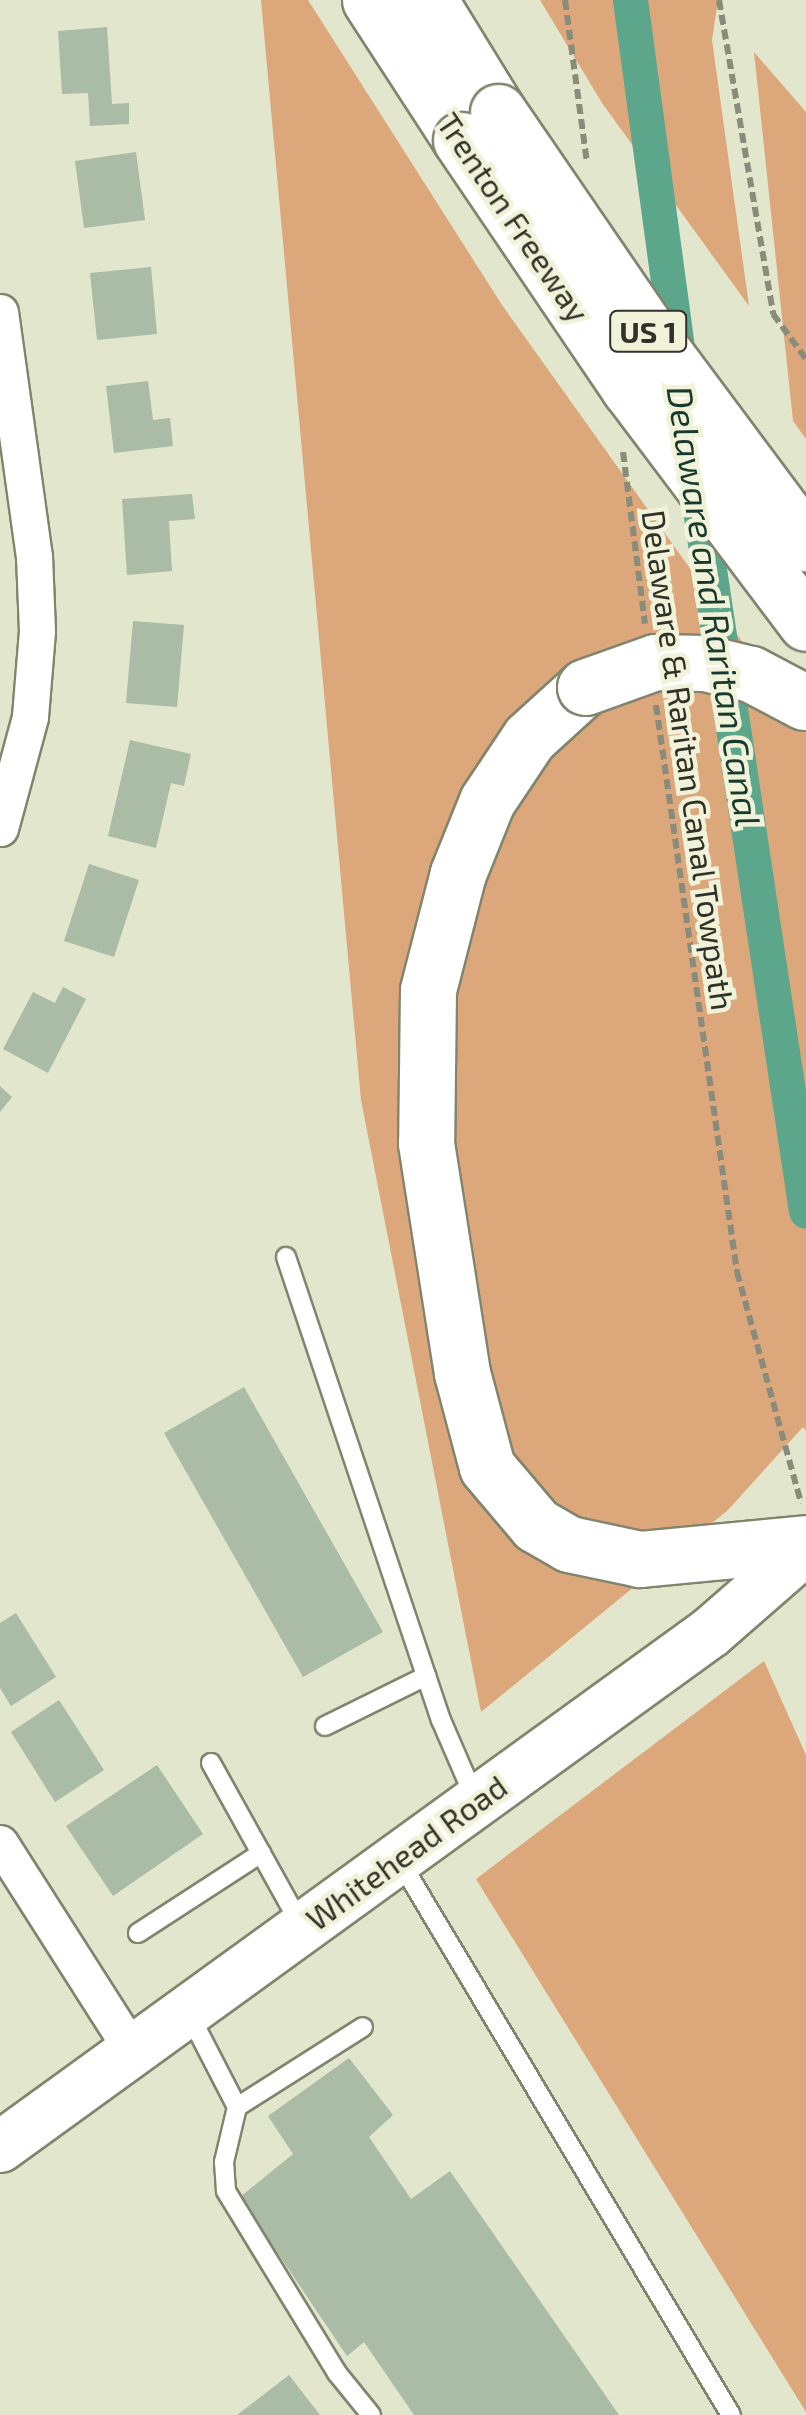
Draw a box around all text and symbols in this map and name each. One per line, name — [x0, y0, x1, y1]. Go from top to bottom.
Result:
street label: Trenton Freeway — [430, 105, 598, 329]
road number: US 1 — [608, 306, 688, 356]
water label: Delaware and Raritan Canal — [659, 382, 771, 830]
street label: Delaware & Raritan Canal Towpath — [635, 507, 743, 1013]
street label: Whitehead Road — [298, 1766, 514, 1938]

